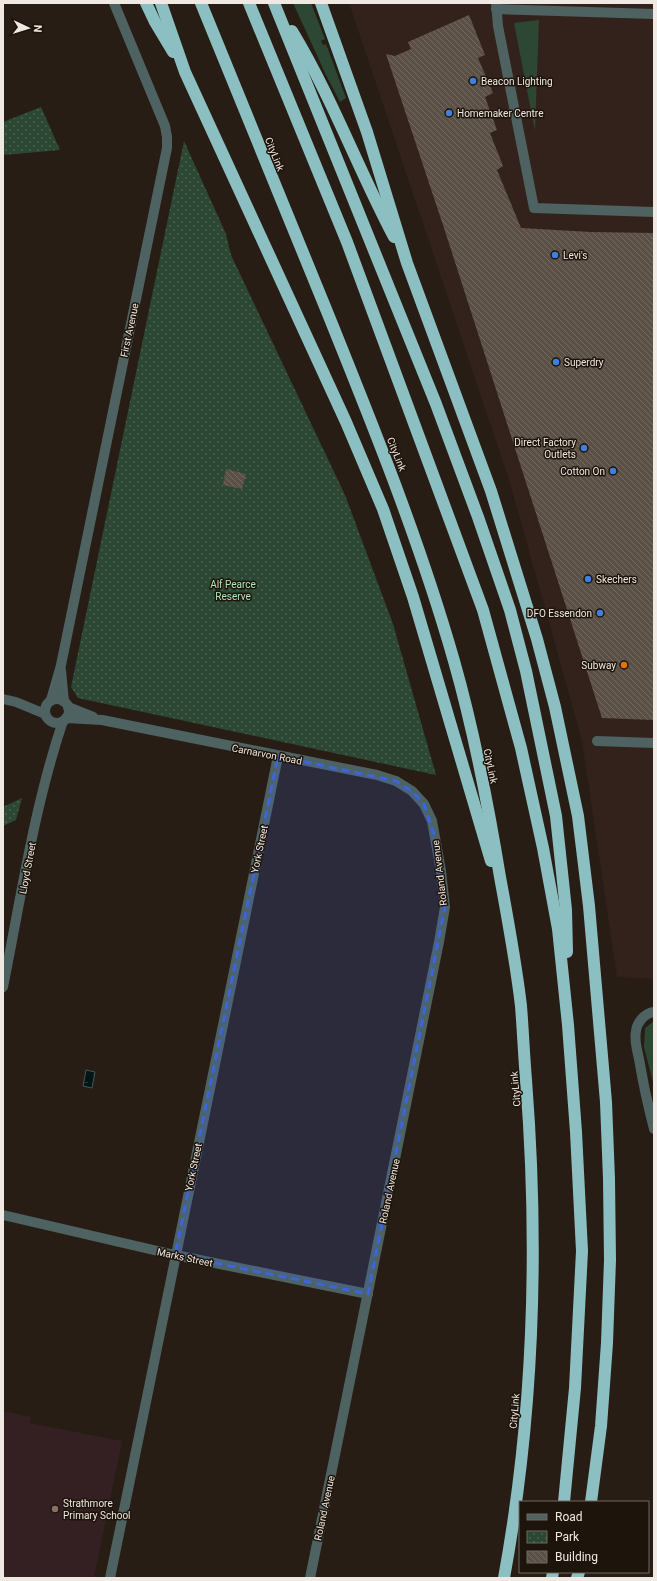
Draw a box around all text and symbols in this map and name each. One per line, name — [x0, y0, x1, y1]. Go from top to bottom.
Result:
north arrow — [8, 8, 48, 48]
text: N — [31, 24, 44, 33]
marker: Beacon Lighting — [468, 76, 478, 86]
place label: Beacon Lighting — [481, 76, 553, 87]
marker: Homemaker Centre — [444, 108, 454, 118]
place label: Homemaker Centre — [457, 108, 543, 119]
street label: CityLink — [263, 136, 287, 173]
marker: Levi's — [550, 250, 560, 260]
place label: Levi's — [563, 250, 587, 261]
street label: First Avenue — [118, 302, 141, 358]
marker: Superdry — [551, 357, 561, 367]
place label: Superdry — [564, 357, 604, 368]
street label: CityLink — [385, 436, 409, 473]
place label: Direct Factory Outlets — [514, 437, 576, 460]
marker: Direct Factory Outlets — [579, 443, 589, 453]
place label: Cotton On — [560, 466, 605, 477]
marker: Cotton On — [608, 466, 618, 476]
marker: Skechers — [583, 574, 593, 584]
place label: Skechers — [596, 574, 637, 585]
park label: Alf Pearce Reserve — [210, 579, 256, 602]
place label: DFO Essendon — [527, 608, 592, 619]
marker: DFO Essendon — [595, 608, 605, 618]
place label: Subway — [581, 660, 616, 671]
marker: Subway — [619, 660, 629, 670]
street label: Carnarvon Road — [231, 742, 303, 767]
street label: CityLink — [481, 748, 500, 785]
street label: York Street — [249, 824, 270, 874]
street label: Roland Avenue — [430, 839, 449, 906]
street label: Lloyd Street — [17, 841, 38, 895]
street label: CityLink — [508, 1070, 523, 1107]
street label: York Street — [183, 1142, 204, 1192]
street label: Roland Avenue — [377, 1158, 402, 1225]
street label: Marks Street — [156, 1246, 214, 1269]
street label: CityLink — [507, 1392, 522, 1429]
street label: Roland Avenue — [312, 1475, 337, 1542]
place label: Strathmore Primary School — [63, 1498, 131, 1521]
legend — [519, 1501, 649, 1573]
marker: Strathmore Primary School — [50, 1504, 60, 1514]
text: Road — [555, 1510, 583, 1524]
text: Park — [555, 1530, 580, 1544]
text: Building — [555, 1550, 598, 1564]

